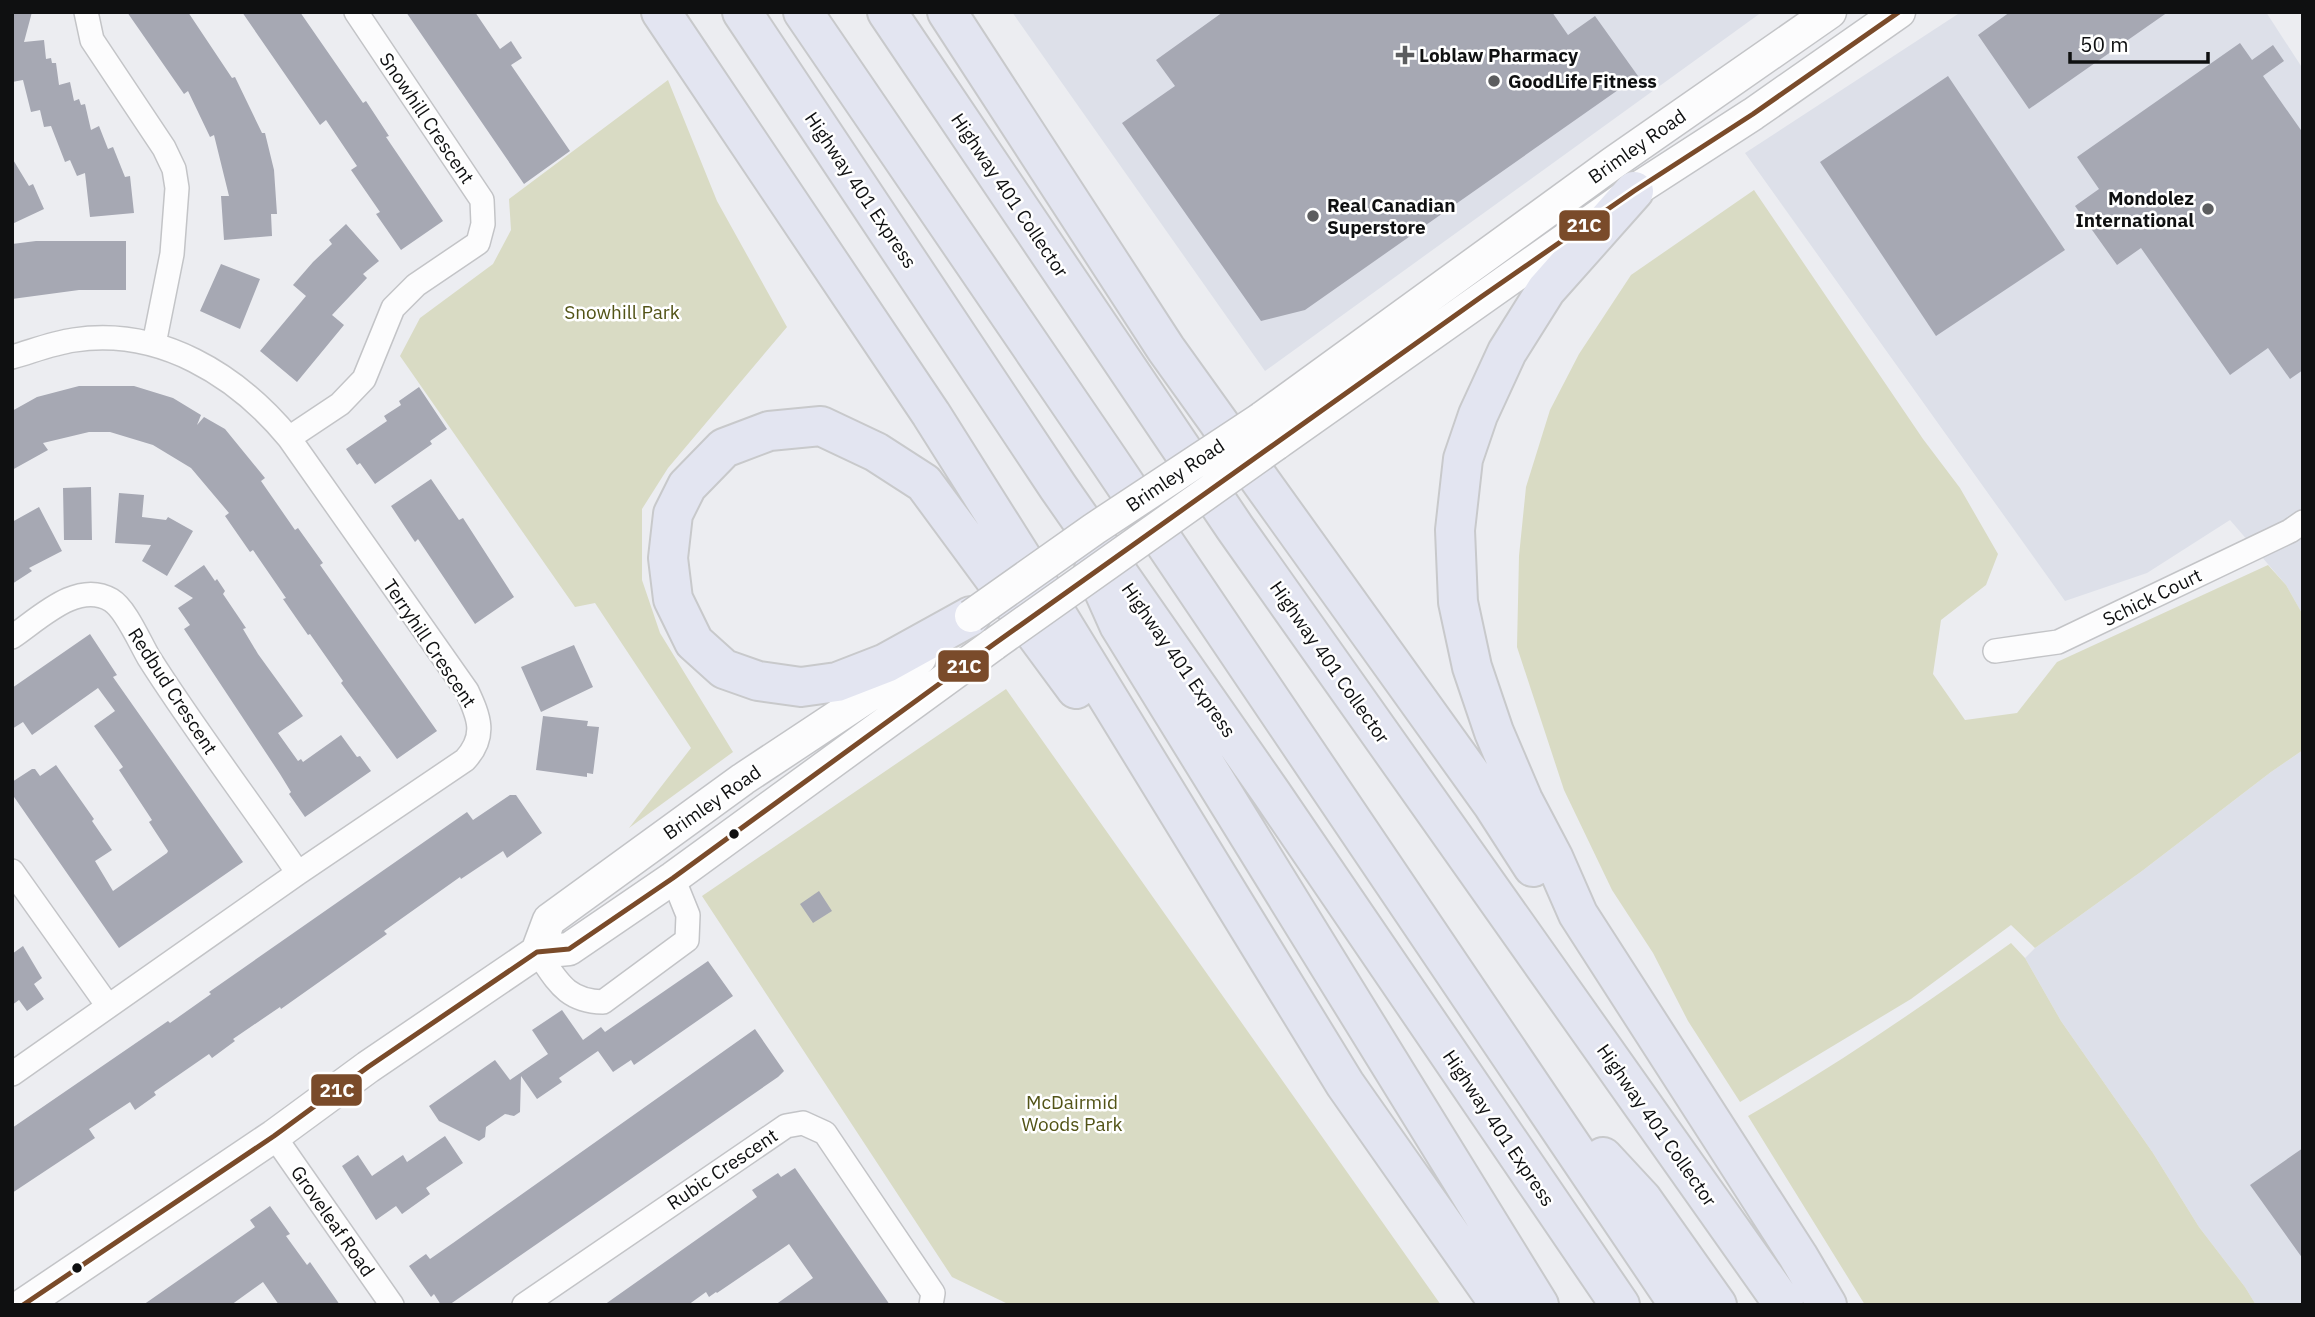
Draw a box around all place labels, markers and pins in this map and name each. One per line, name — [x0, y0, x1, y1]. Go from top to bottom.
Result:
place label: Loblaw Pharmacy — [1419, 43, 1579, 67]
marker: Loblaw Pharmacy — [1397, 47, 1413, 63]
place label: GoodLife Fitness — [1508, 69, 1657, 93]
marker: GoodLife Fitness — [1486, 73, 1502, 89]
place label: Mondolez International — [2076, 186, 2194, 232]
place label: Real Canadian Superstore — [1327, 193, 1456, 239]
marker: Mondolez International — [2200, 201, 2216, 217]
marker: Real Canadian Superstore — [1305, 208, 1321, 224]
unlabelled marker — [727, 827, 741, 841]
unlabelled marker — [70, 1261, 84, 1275]

